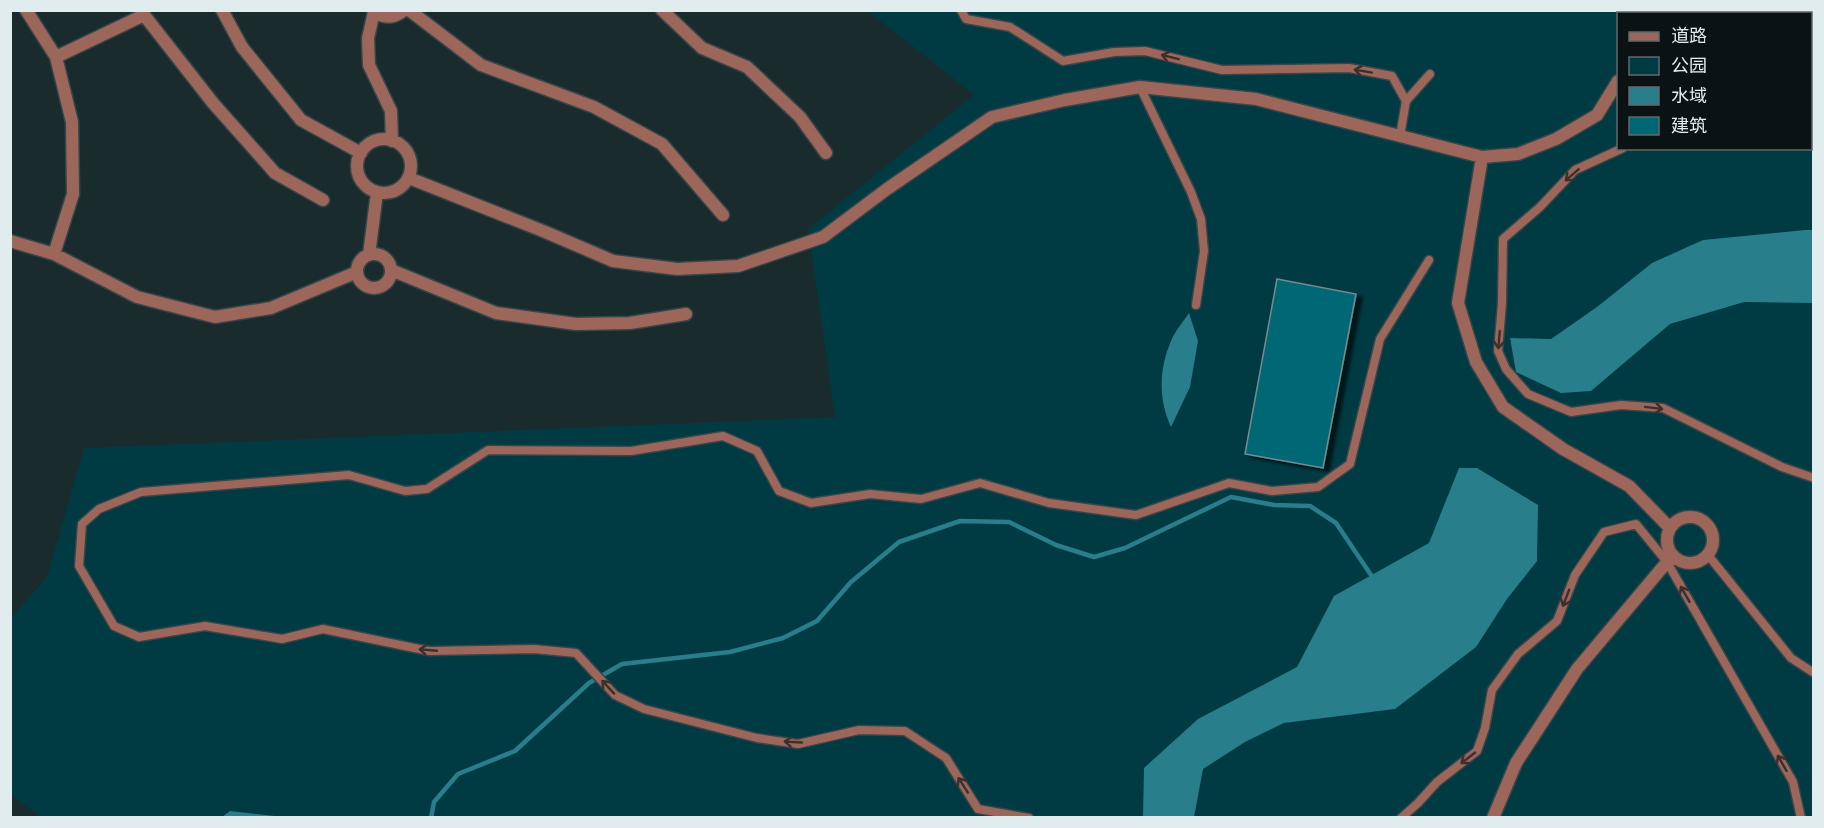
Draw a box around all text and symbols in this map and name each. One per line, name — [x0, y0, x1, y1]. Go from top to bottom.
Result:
legend — [1617, 12, 1812, 150]
text: 道路 — [1671, 23, 1707, 48]
one-way arrow — [1161, 51, 1180, 62]
text: 公园 — [1671, 53, 1707, 78]
one-way arrow — [1354, 65, 1374, 76]
text: 水域 — [1671, 83, 1707, 108]
text: 建筑 — [1671, 113, 1707, 138]
one-way arrow — [1565, 168, 1580, 182]
one-way arrow — [1493, 329, 1504, 349]
one-way arrow — [1644, 403, 1664, 414]
one-way arrow — [1679, 586, 1691, 603]
one-way arrow — [1560, 588, 1571, 607]
one-way arrow — [419, 644, 439, 655]
one-way arrow — [601, 680, 615, 695]
one-way arrow — [783, 737, 803, 748]
one-way arrow — [1460, 752, 1476, 765]
one-way arrow — [1776, 755, 1788, 772]
one-way arrow — [957, 777, 970, 794]

